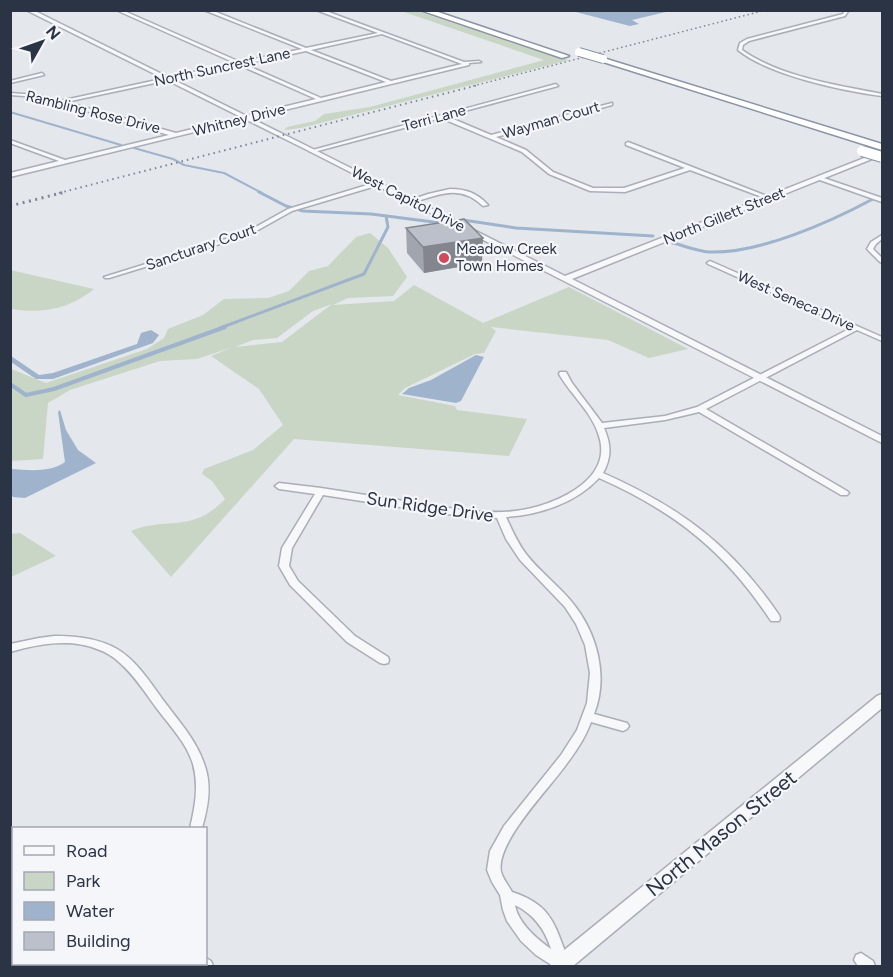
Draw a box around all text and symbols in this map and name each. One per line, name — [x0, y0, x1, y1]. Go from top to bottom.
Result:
north arrow — [12, 12, 72, 72]
text: N — [42, 22, 64, 44]
street label: North Suncrest Lane — [152, 44, 292, 90]
street label: Rambling Rose Drive — [24, 87, 162, 137]
street label: Wayman Court — [500, 97, 602, 142]
street label: Whitney Drive — [191, 100, 287, 140]
street label: Terri Lane — [400, 101, 468, 135]
street label: West Capitol Drive — [348, 163, 468, 235]
street label: North Gillett Street — [660, 183, 788, 249]
street label: Sancturary Court — [144, 220, 259, 274]
place label: Meadow Creek Town Homes — [456, 240, 558, 275]
marker: Meadow Creek Town Homes — [437, 251, 451, 265]
street label: West Seneca Drive — [735, 267, 857, 335]
street label: Sun Ridge Drive — [365, 487, 495, 527]
street label: North Mason Street — [641, 765, 801, 901]
legend — [12, 827, 207, 965]
text: Road — [66, 840, 107, 862]
text: Park — [66, 870, 101, 892]
text: Water — [66, 900, 114, 922]
text: Building — [66, 930, 131, 952]

